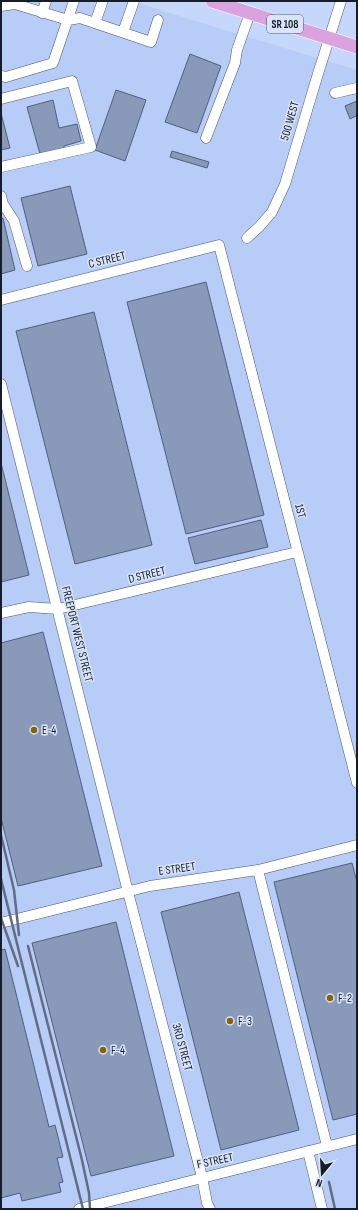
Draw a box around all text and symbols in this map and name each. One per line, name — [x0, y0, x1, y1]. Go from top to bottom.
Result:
road number: SR 108 — [267, 15, 303, 33]
street label: 500 WEST — [277, 100, 303, 142]
street label: C STREET — [87, 248, 127, 272]
street label: 1ST — [291, 502, 309, 520]
street label: D STREET — [127, 563, 167, 587]
street label: FREEPORT WEST STREET — [58, 585, 96, 684]
place label: E-4 — [42, 723, 56, 738]
marker: E-4 — [29, 725, 39, 735]
street label: E STREET — [158, 859, 197, 879]
place label: F-2 — [338, 991, 352, 1006]
marker: F-2 — [325, 993, 335, 1003]
place label: F-3 — [238, 1014, 252, 1029]
marker: F-3 — [225, 1016, 235, 1026]
street label: 3RD STREET — [168, 1022, 196, 1073]
place label: F-4 — [111, 1043, 125, 1058]
marker: F-4 — [98, 1045, 108, 1055]
street label: F STREET — [195, 1150, 235, 1172]
north arrow — [302, 1154, 342, 1194]
text: N — [314, 1176, 324, 1190]

